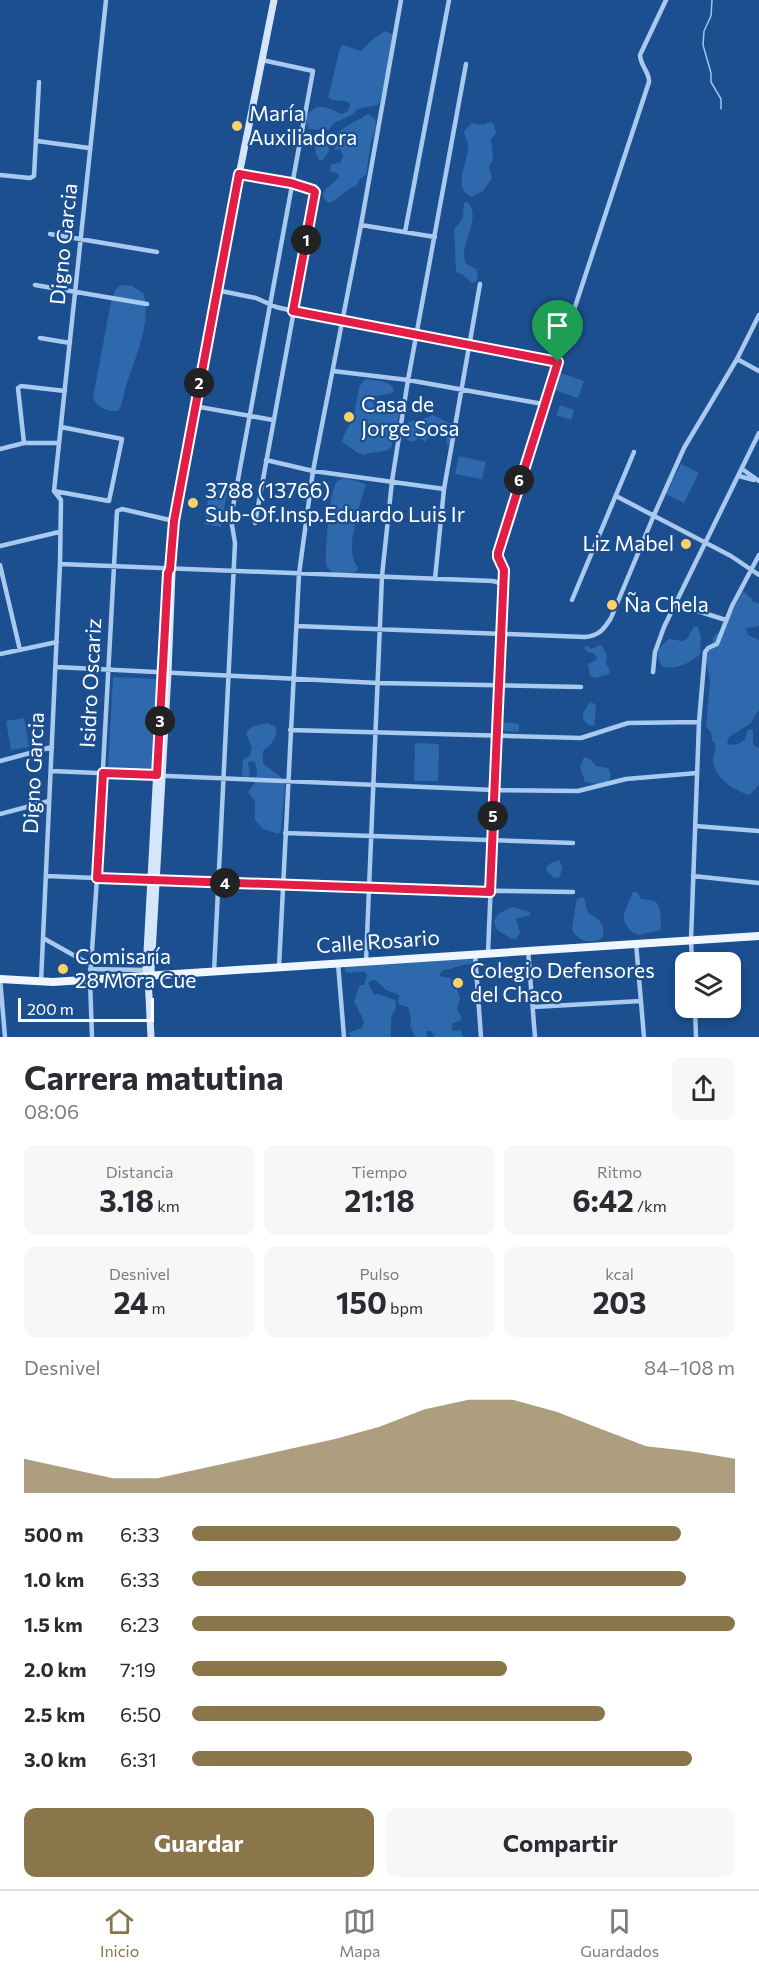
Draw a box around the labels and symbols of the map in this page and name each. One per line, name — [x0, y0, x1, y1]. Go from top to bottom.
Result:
place label: María Auxiliadora — [249, 100, 357, 149]
marker: María Auxiliadora — [230, 119, 244, 133]
street label: Digno Garcia — [44, 182, 81, 306]
pin: 1 — [291, 225, 321, 255]
pin — [532, 300, 583, 362]
pin: 2 — [184, 368, 214, 398]
place label: Casa de Jorge Sosa — [361, 391, 460, 440]
marker: Casa de Jorge Sosa — [342, 410, 356, 424]
pin: 6 — [504, 465, 534, 495]
place label: 3788 (13766) Sub-Of.Insp.Eduardo Luis Ir — [205, 477, 465, 526]
marker: 3788 (13766) Sub-Of.Insp.Eduardo Luis Ir — [186, 496, 200, 510]
place label: Liz Mabel — [582, 530, 674, 555]
marker: Liz Mabel — [679, 537, 693, 551]
place label: Ña Chela — [624, 591, 709, 616]
marker: Ña Chela — [605, 598, 619, 612]
street label: Isidro Oscariz — [74, 617, 105, 748]
pin: 3 — [145, 706, 175, 736]
street label: Digno Garcia — [17, 711, 48, 834]
pin: 5 — [478, 801, 508, 831]
pin: 4 — [210, 868, 240, 898]
street label: Calle Rosario — [315, 924, 440, 957]
place label: Comisaría 28 Mora Cue — [75, 943, 196, 992]
place label: Colegio Defensores del Chaco — [470, 957, 655, 1006]
marker: Comisaría 28 Mora Cue — [56, 962, 70, 976]
marker: Colegio Defensores del Chaco — [451, 976, 465, 990]
scale bar — [18, 995, 154, 1022]

